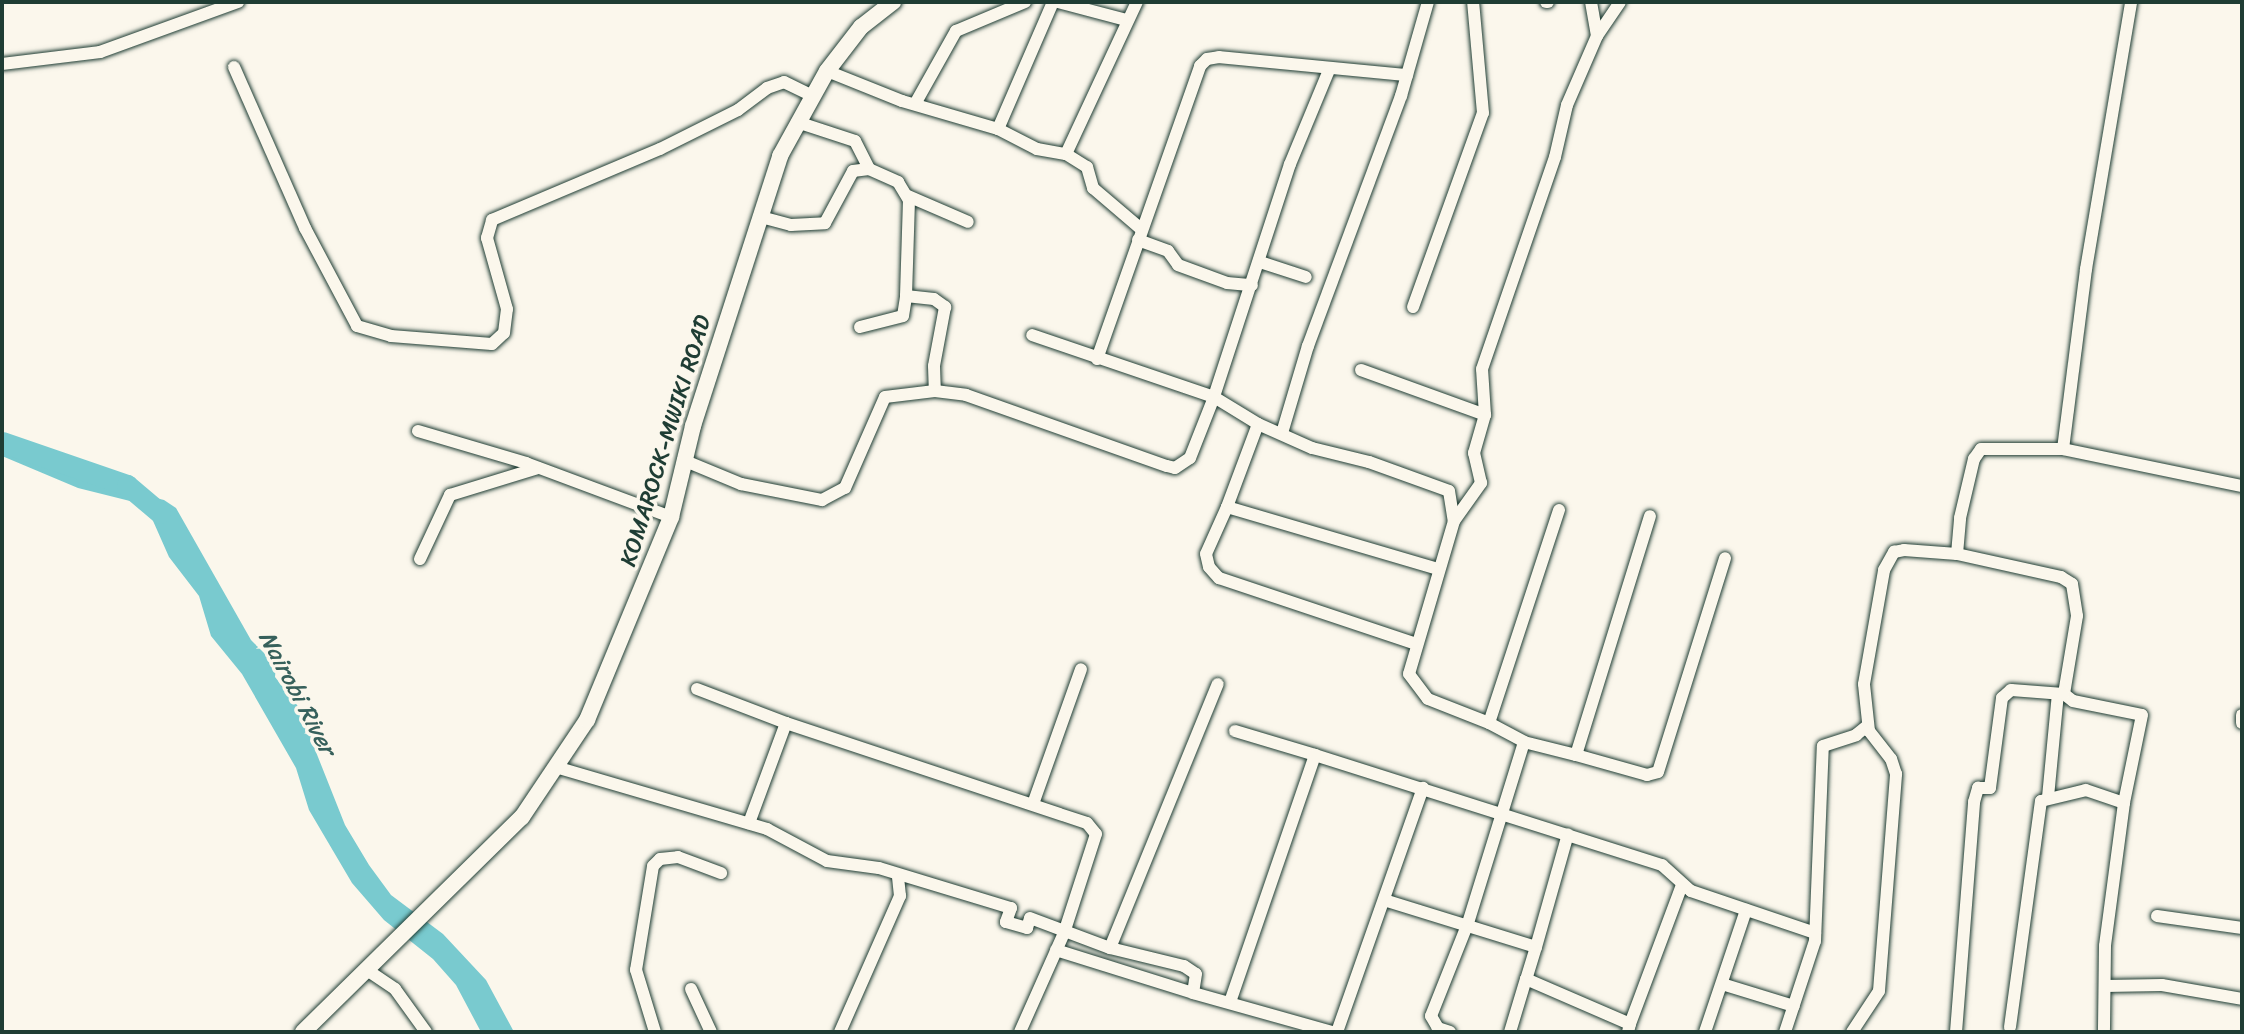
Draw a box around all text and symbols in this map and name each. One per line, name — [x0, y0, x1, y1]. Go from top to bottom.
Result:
street label: KOMAROCK-MWIKI ROAD — [615, 312, 717, 570]
water label: Nairobi River — [252, 626, 342, 760]

